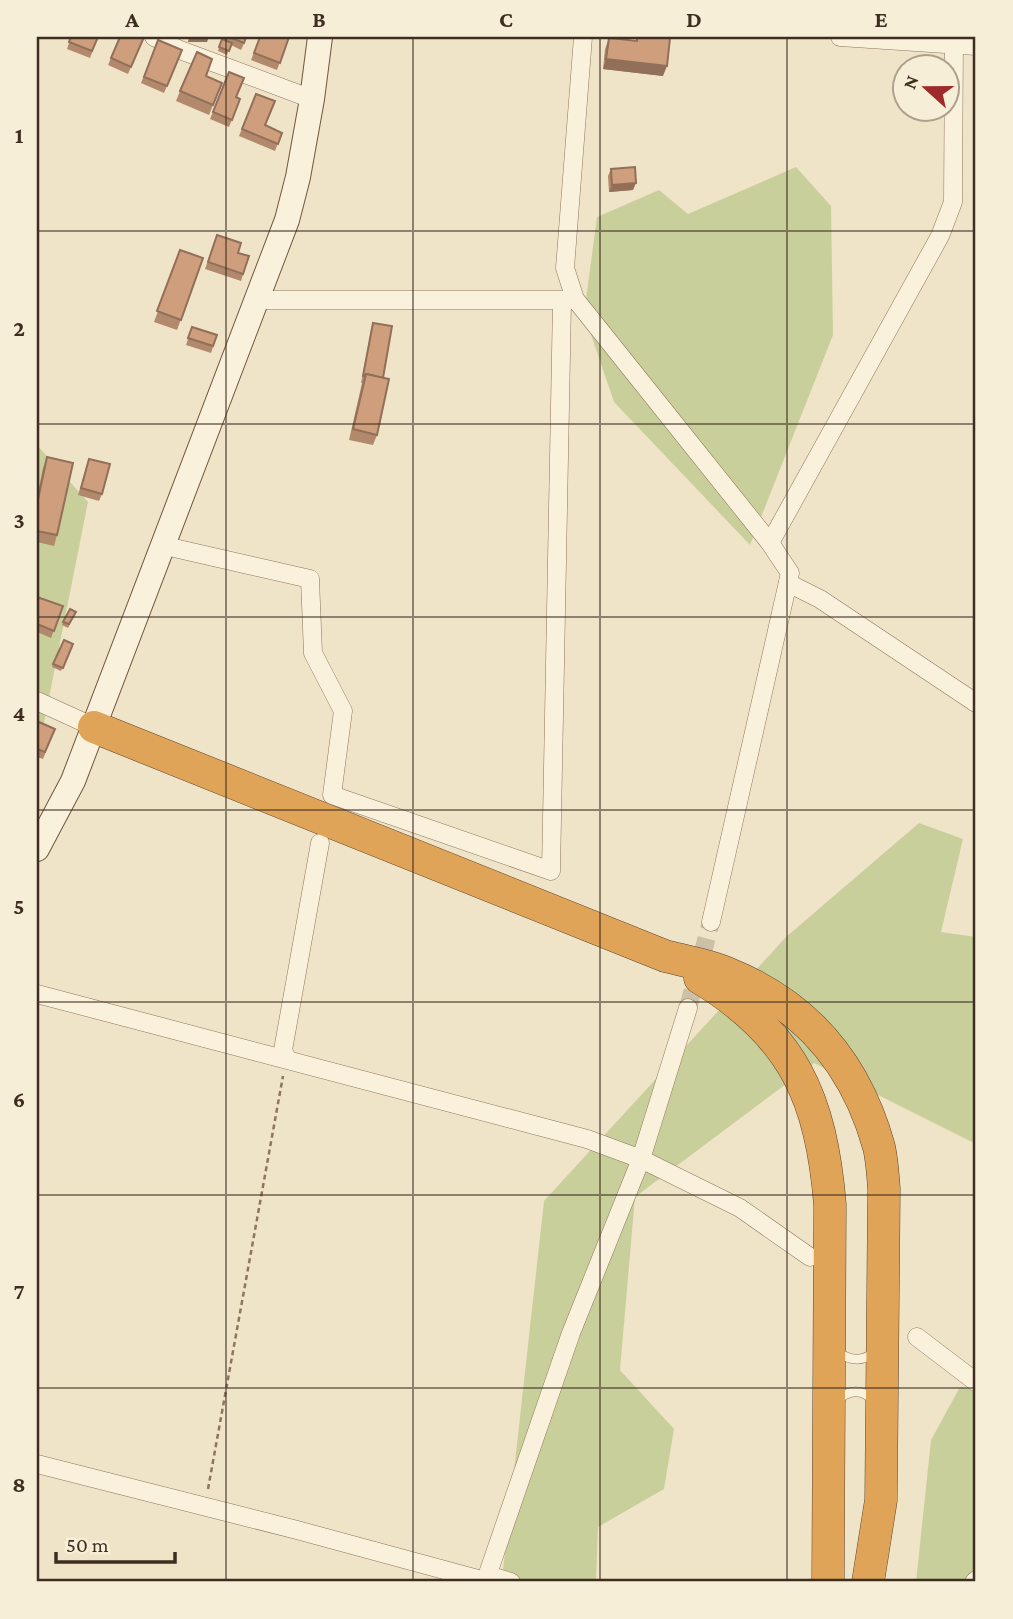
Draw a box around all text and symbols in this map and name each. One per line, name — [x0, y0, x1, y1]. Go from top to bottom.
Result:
text: A — [124, 6, 139, 32]
text: B — [312, 6, 326, 32]
text: C — [499, 6, 513, 32]
text: D — [686, 6, 702, 32]
text: E — [874, 6, 888, 32]
north arrow — [890, 52, 960, 122]
text: N — [898, 72, 923, 92]
text: 1 — [15, 122, 24, 148]
text: 2 — [13, 315, 25, 341]
text: 3 — [13, 507, 25, 533]
text: 4 — [13, 700, 25, 726]
text: 5 — [13, 893, 25, 919]
text: 6 — [13, 1086, 25, 1112]
text: 7 — [13, 1278, 25, 1304]
text: 8 — [12, 1471, 26, 1497]
scale bar — [56, 1521, 175, 1565]
text: 50 m — [66, 1533, 109, 1557]

